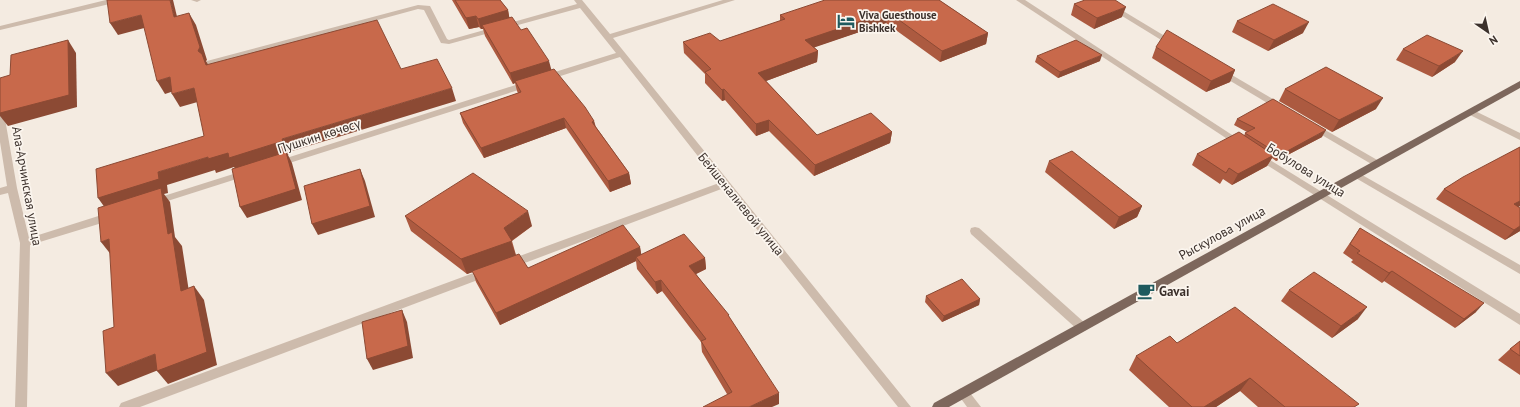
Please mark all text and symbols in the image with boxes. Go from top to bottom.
place label: Viva Guesthouse Bishkek [858,8,937,35]
hotel icon: Viva Guesthouse Bishkek [836,11,856,31]
north arrow [1468,12,1508,52]
text: N [1487,32,1501,48]
street label: Пушкин көчөсү [275,114,363,157]
street label: Ала-Арчинская улица [8,125,46,247]
street label: Бобулова улица [1263,139,1349,201]
street label: Бейшеналиевой улица [694,149,788,259]
street label: Рыскулова улица [1176,202,1268,264]
cafe icon: Gavai [1136,281,1156,301]
place label: Gavai [1159,283,1190,300]

